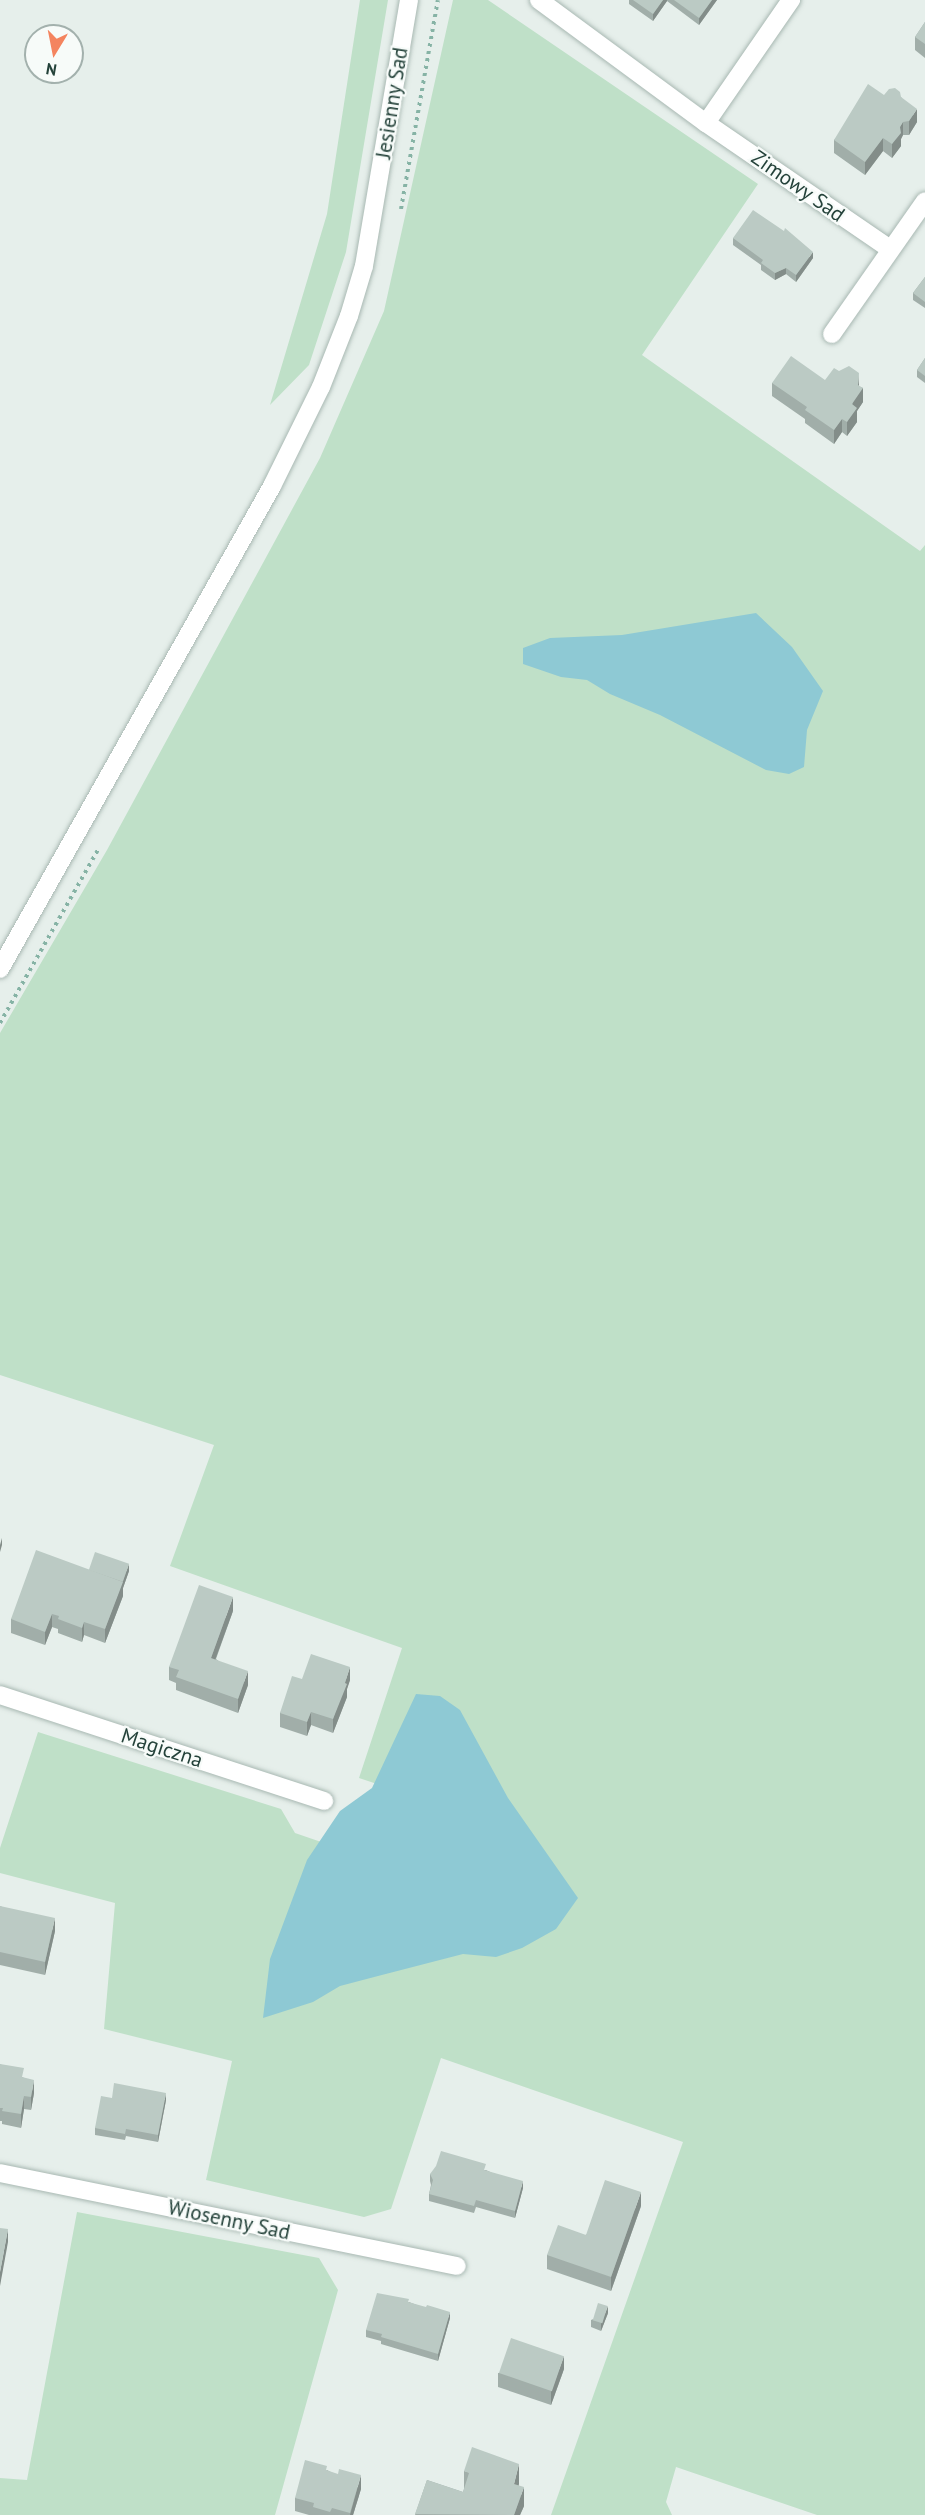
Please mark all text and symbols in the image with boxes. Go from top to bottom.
north arrow [24,24,84,84]
street label: Jesienny Sad [371,45,413,161]
text: N [44,59,58,81]
street label: Zimowy Sad [746,144,850,228]
street label: Magiczna [118,1723,206,1773]
street label: Wiosenny Sad [165,2195,293,2245]

